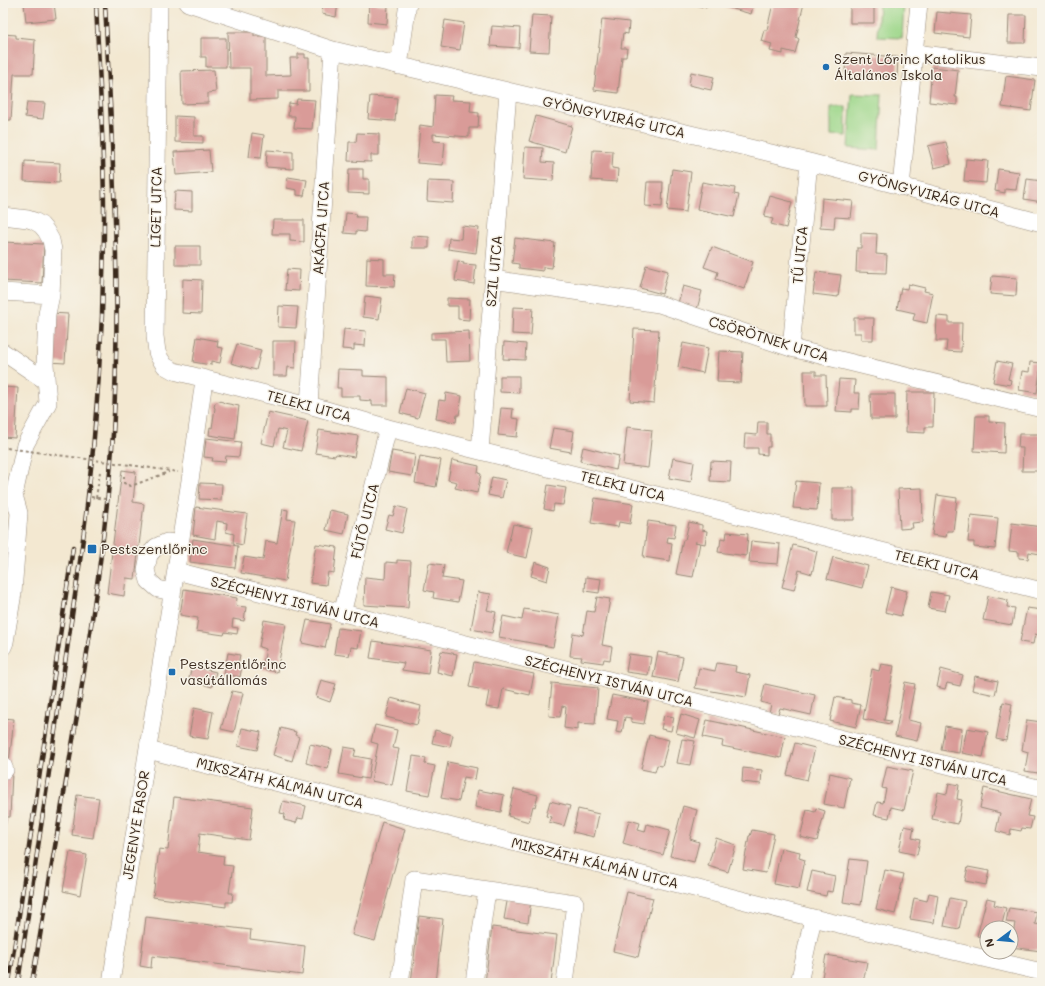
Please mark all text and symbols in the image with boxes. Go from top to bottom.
place label: Szent Lőrinc Katolikus Általános Iskola [834,49,986,84]
marker: Szent Lőrinc Katolikus Általános Iskola [821,62,831,72]
street label: GYÖNGYVIRÁG UTCA [541,91,687,142]
street label: GYÖNGYVIRÁG UTCA [856,165,1002,222]
street label: LIGET UTCA [145,166,166,248]
street label: AKÁCFA UTCA [308,180,333,276]
street label: TŰ UTCA [787,225,812,285]
street label: SZIL UTCA [481,234,506,308]
street label: CSÖRÖTNEK UTCA [707,311,832,366]
street label: TELEKI UTCA [265,385,354,426]
street label: TELEKI UTCA [579,466,668,505]
street label: FŰTŐ UTCA [346,481,383,561]
place label: Pestszentlőrinc [101,539,207,558]
marker: Pestszentlőrinc [86,543,98,555]
street label: TELEKI UTCA [893,545,982,584]
street label: SZÉCHENYI ISTVÁN UTCA [209,571,382,632]
street label: SZÉCHENYI ISTVÁN UTCA [523,650,696,711]
place label: Pestszentlőrinc vasútállomás [180,654,286,689]
marker: Pestszentlőrinc vasútállomás [167,667,177,677]
street label: SZÉCHENYI ISTVÁN UTCA [837,729,1010,790]
street label: MIKSZÁTH KÁLMÁN UTCA [195,753,366,812]
street label: JEGENYE FASOR [118,769,153,881]
street label: MIKSZÁTH KÁLMÁN UTCA [510,833,681,892]
north arrow [979,920,1019,960]
text: N [981,937,997,949]

